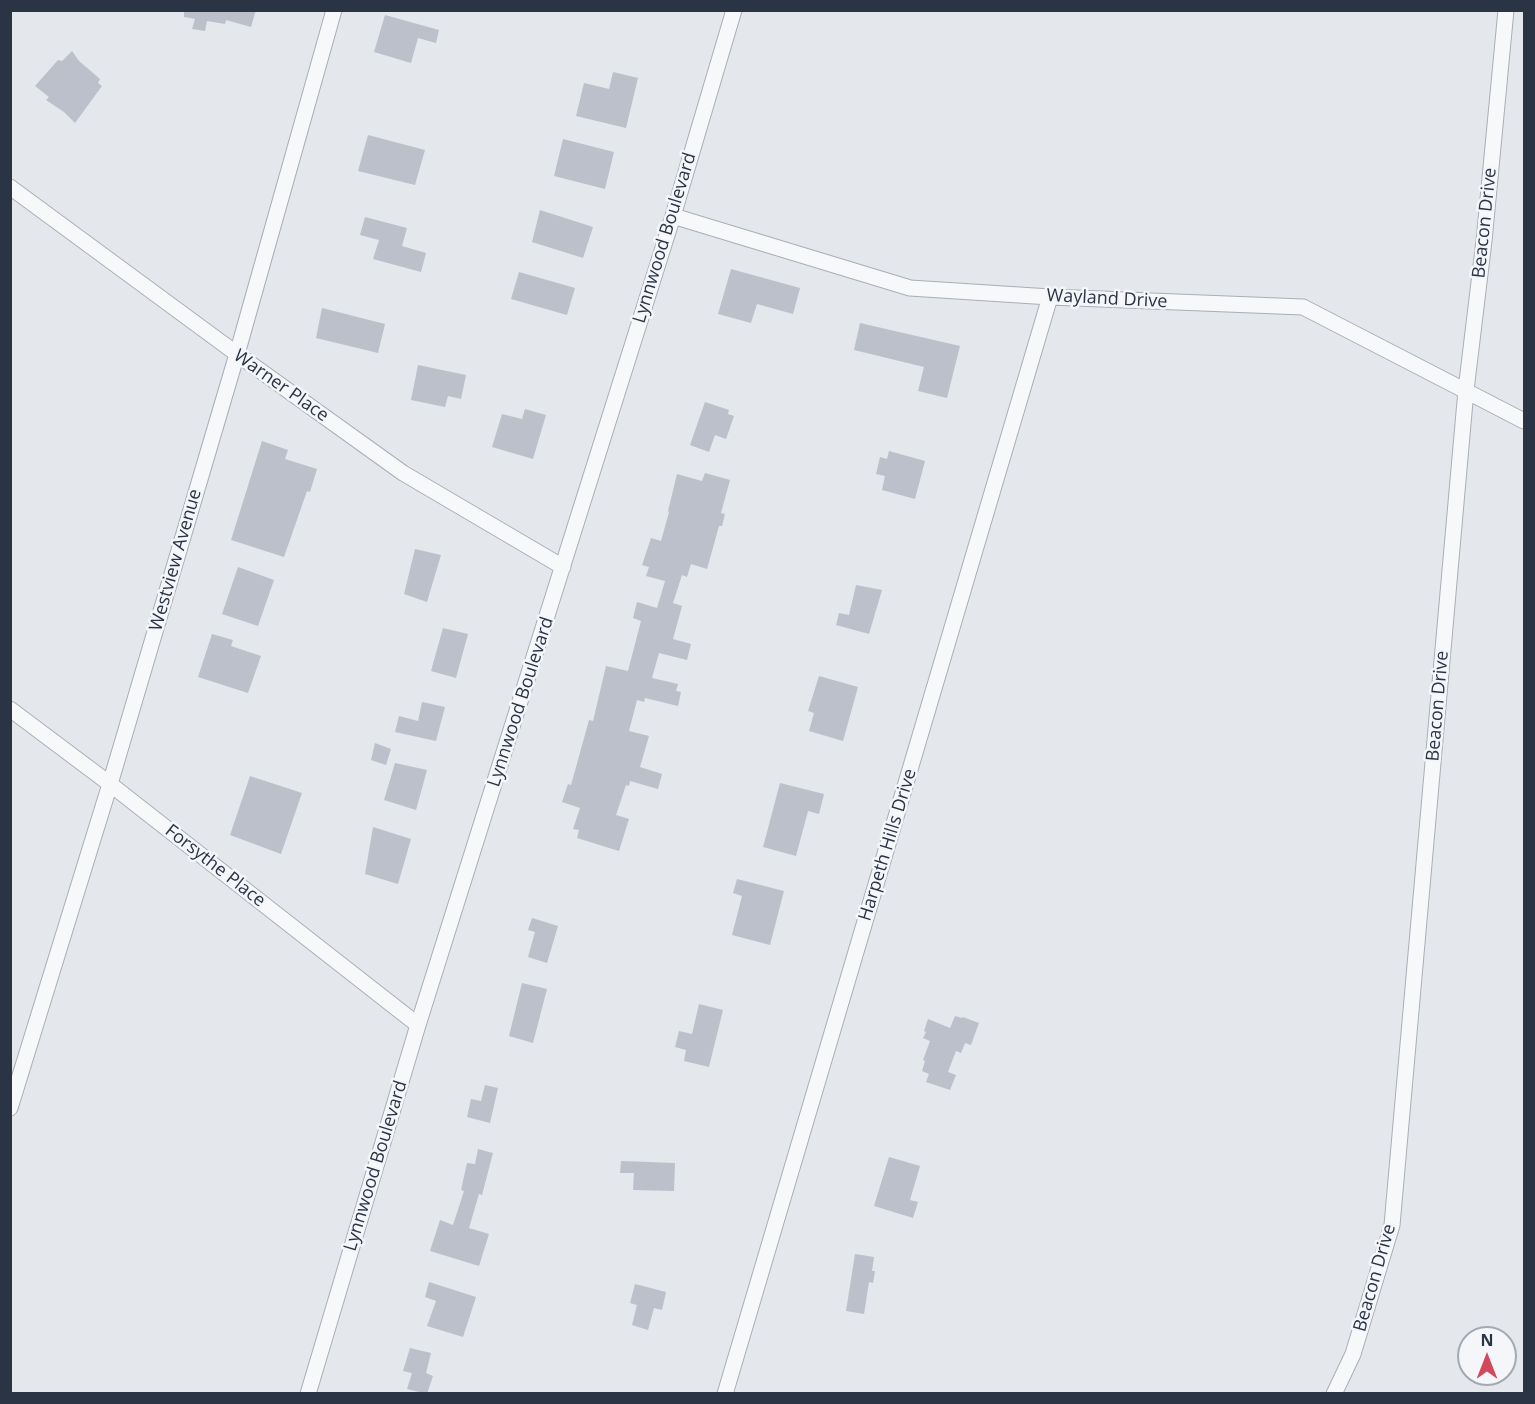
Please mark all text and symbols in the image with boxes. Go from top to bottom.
street label: Lynnwood Boulevard [629,150,701,326]
street label: Beacon Drive [1468,167,1502,279]
street label: Wayland Drive [1046,285,1168,313]
street label: Warner Place [229,345,333,427]
street label: Westview Avenue [145,487,207,633]
street label: Lynnwood Boulevard [483,614,559,790]
street label: Beacon Drive [1422,650,1454,762]
street label: Harpeth Hills Drive [855,766,921,924]
street label: Forsythe Place [161,820,269,912]
street label: Lynnwood Boulevard [340,1078,412,1254]
street label: Beacon Drive [1349,1222,1401,1334]
north arrow [1457,1326,1517,1386]
text: N [1480,1329,1494,1351]

